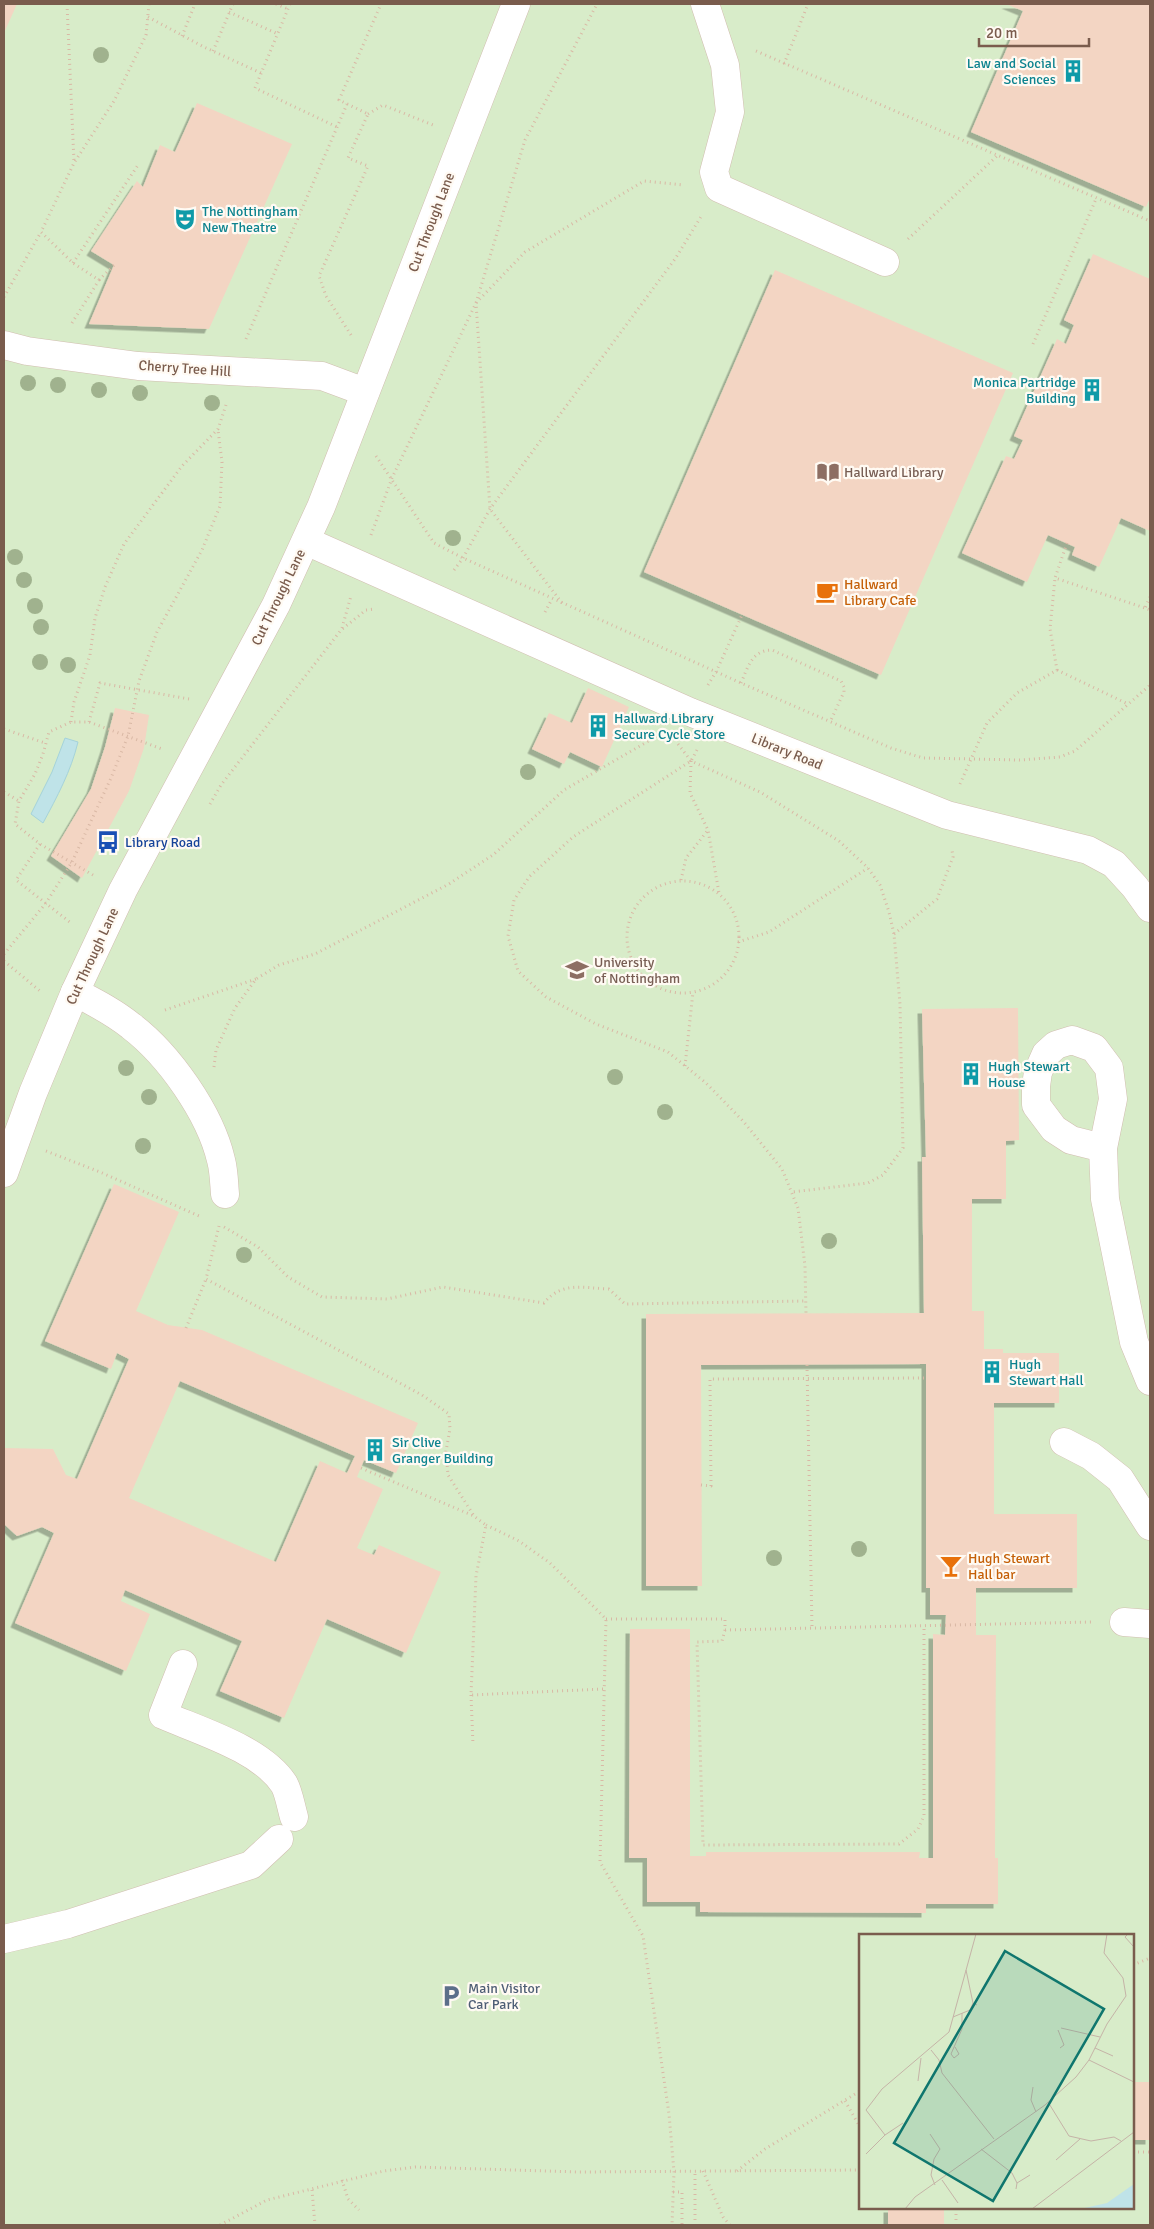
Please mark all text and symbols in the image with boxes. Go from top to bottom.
scale bar [979,15,1089,47]
text: 20 m [986,24,1017,42]
place label: Law and Social Sciences [967,55,1056,88]
building icon: Law and Social Sciences [1060,58,1086,84]
street label: Cut Through Lane [405,170,458,274]
place label: The Nottingham New Theatre [202,203,298,236]
theatre icon: The Nottingham New Theatre [172,206,198,232]
street label: Cherry Tree Hill [138,357,232,380]
place label: Monica Partridge Building [973,374,1076,407]
building icon: Monica Partridge Building [1079,377,1105,403]
library icon: Hallward Library [815,459,841,485]
place label: Hallward Library [844,464,944,481]
street label: Cut Through Lane [248,546,309,648]
place label: Hallward Library Cafe [844,576,917,609]
cafe icon: Hallward Library Cafe [814,579,840,605]
place label: Hallward Library Secure Cycle Store [614,710,725,743]
building icon: Hallward Library Secure Cycle Store [585,713,611,739]
street label: Library Road [749,729,825,773]
bus stop icon: Library Road [95,829,121,855]
place label: Library Road [125,834,200,851]
street label: Cut Through Lane [62,905,122,1008]
place label: University of Nottingham [594,954,680,987]
school or university icon: University of Nottingham [564,957,590,983]
place label: Hugh Stewart House [988,1058,1070,1091]
building icon: Hugh Stewart House [958,1061,984,1087]
place label: Hugh Stewart Hall [1009,1356,1084,1389]
building icon: Hugh Stewart Hall [979,1359,1005,1385]
place label: Sir Clive Granger Building [392,1434,494,1467]
building icon: Sir Clive Granger Building [362,1437,388,1463]
place label: Hugh Stewart Hall bar [968,1550,1050,1583]
bar icon: Hugh Stewart Hall bar [938,1553,964,1579]
inset map [859,1934,1134,2209]
place label: Main Visitor Car Park [468,1980,541,2013]
parking icon: Main Visitor Car Park [438,1983,464,2009]

